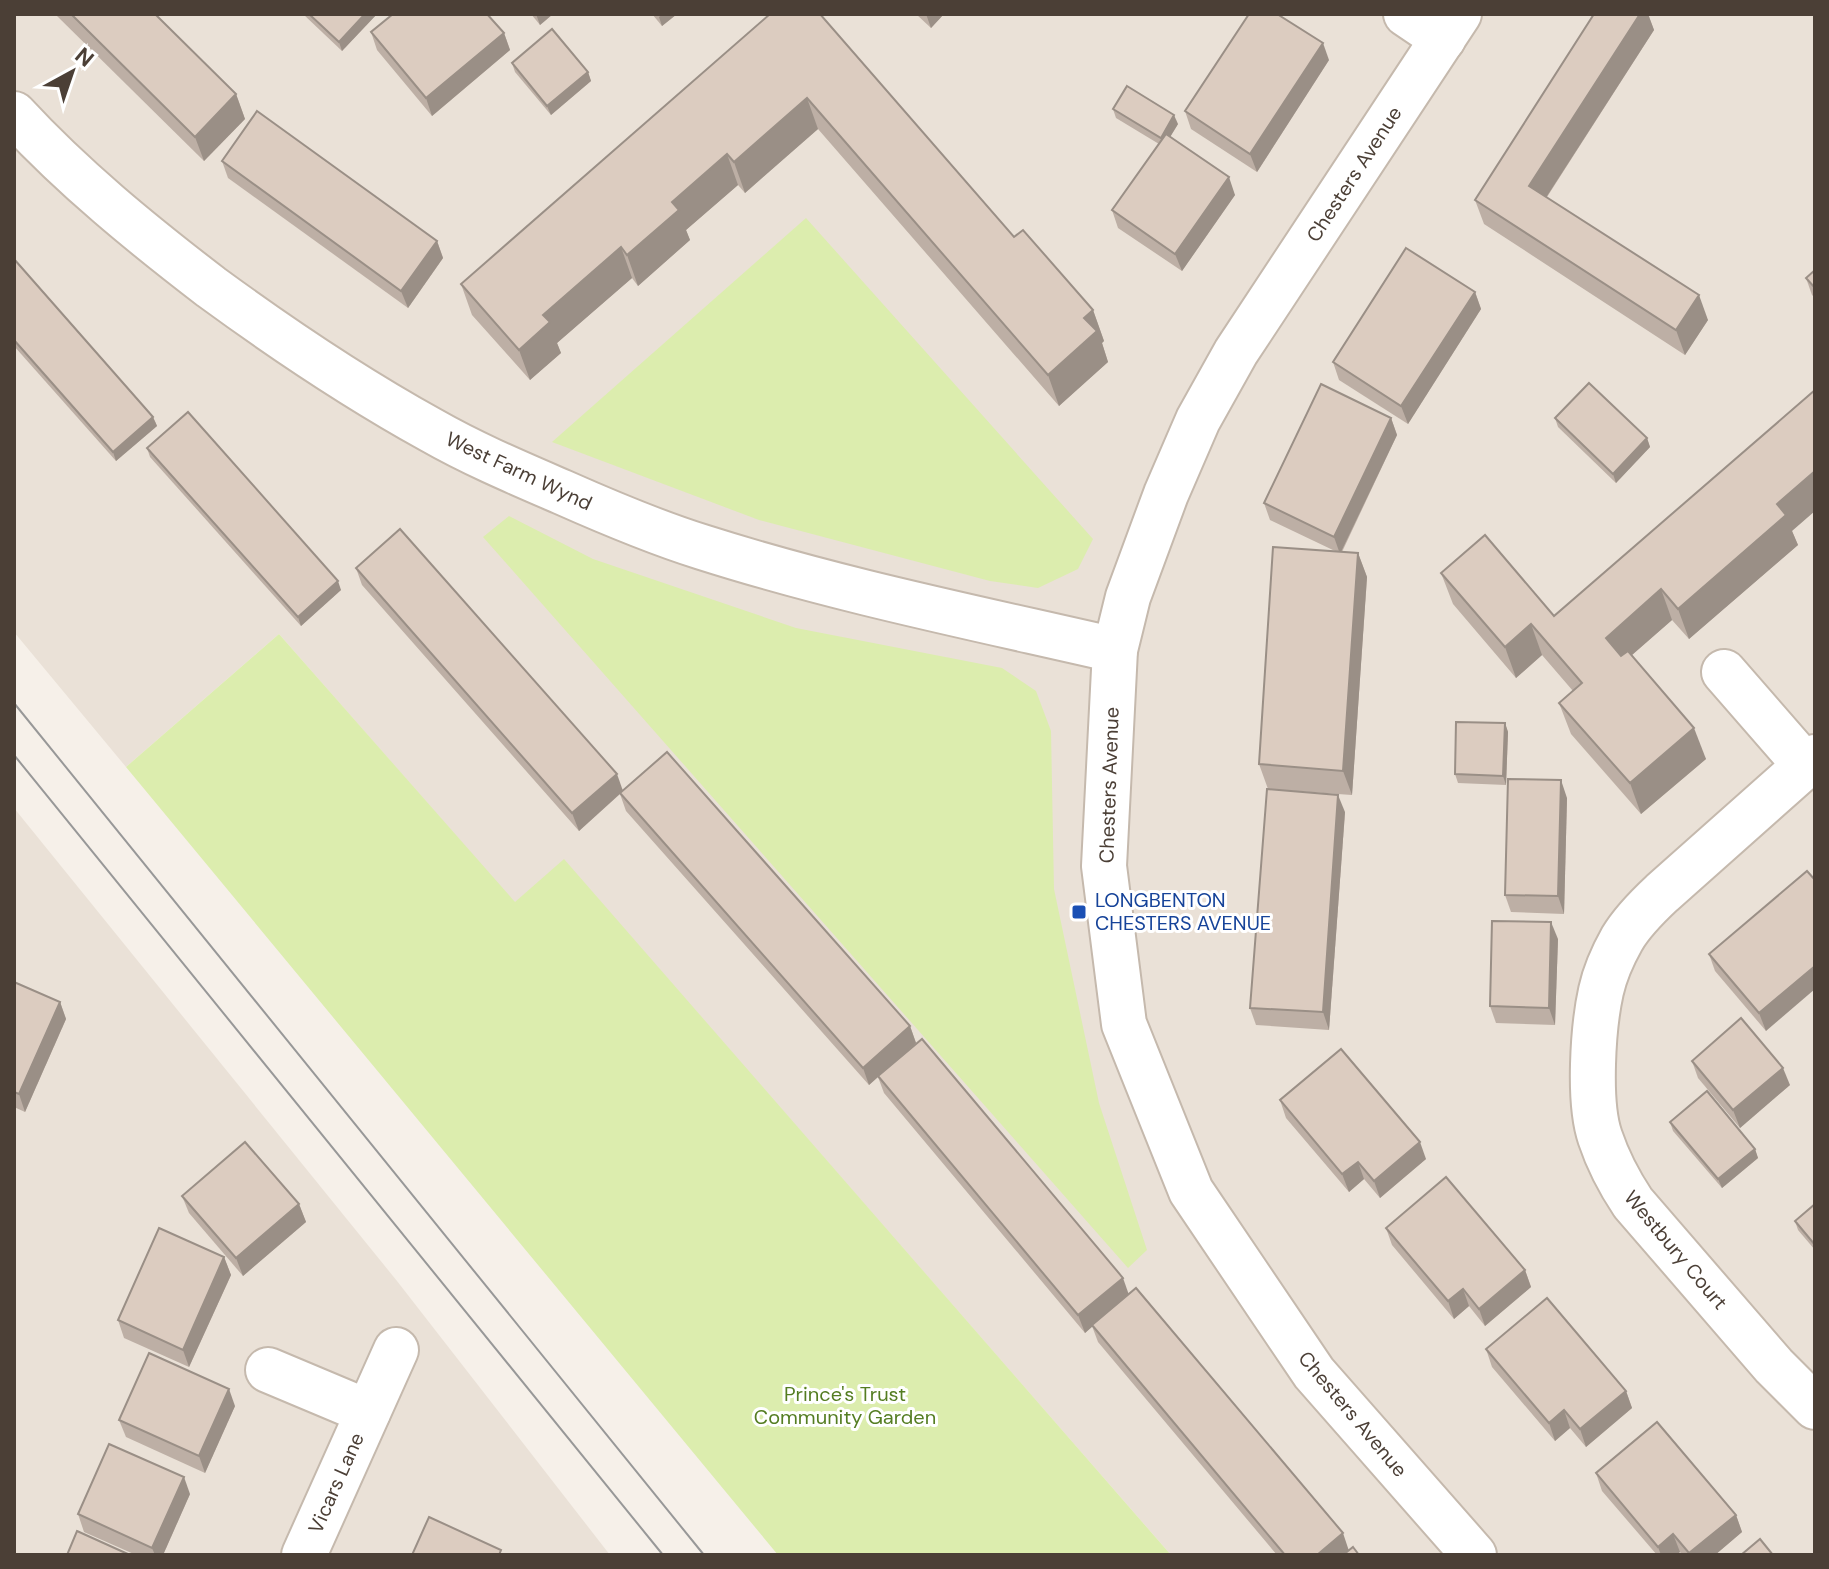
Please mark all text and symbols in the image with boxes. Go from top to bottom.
north arrow [32,32,112,112]
text: N [69,41,100,73]
street label: Chesters Avenue [1300,101,1408,247]
street label: West Farm Wynd [442,426,596,516]
street label: Chesters Avenue [1093,706,1125,864]
place label: LONGBENTON CHESTERS AVENUE [1095,887,1271,936]
marker: LONGBENTON CHESTERS AVENUE [1070,903,1088,921]
street label: Westbury Court [1619,1185,1734,1315]
street label: Chesters Avenue [1293,1346,1413,1482]
park label: Prince's Trust Community Garden [754,1381,936,1430]
street label: Vicars Lane [302,1429,370,1537]

